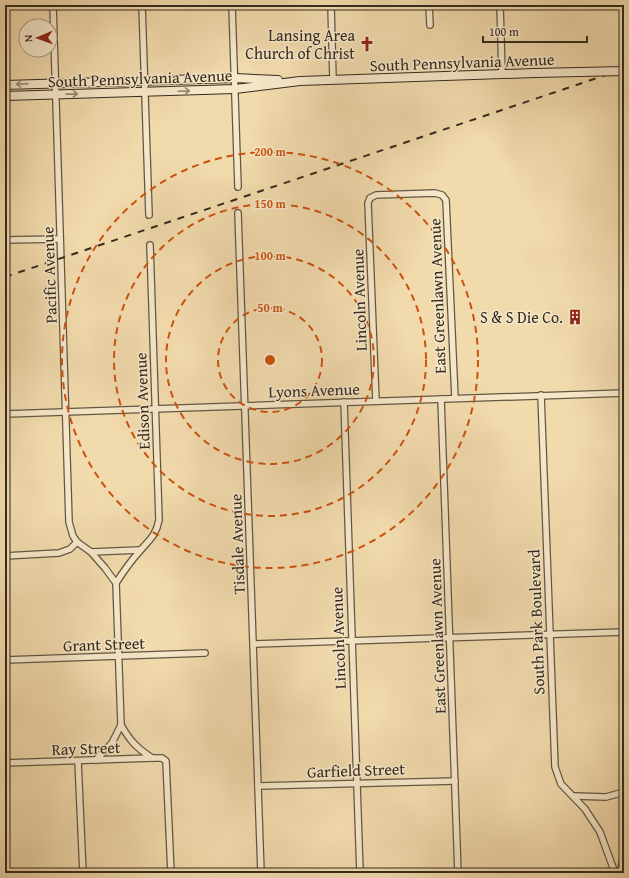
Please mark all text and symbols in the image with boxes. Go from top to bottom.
north arrow [18,18,58,58]
scale bar [483,18,587,44]
place label: Lansing Area Church of Christ [245,23,355,65]
text: 100 m [489,23,519,40]
text: N [20,34,36,42]
church icon: Lansing Area Church of Christ [358,35,376,53]
street label: South Pennsylvania Avenue [369,47,555,77]
street label: South Pennsylvania Avenue [47,63,233,93]
one-way arrow [16,81,29,88]
one-way arrow [177,87,190,95]
one-way arrow [65,90,78,98]
text: 200 m [254,143,287,160]
text: 150 m [254,195,287,212]
street label: East Greenlawn Avenue [422,218,452,374]
street label: Pacific Avenue [35,226,63,324]
text: 100 m [254,247,287,264]
street label: Lincoln Avenue [345,248,373,352]
text: 50 m [257,299,283,316]
place label: S & S Die Co. [480,305,563,329]
building icon: S & S Die Co. [566,308,584,326]
street label: Edison Avenue [128,352,156,450]
centre of rings [263,353,277,367]
street label: Lyons Avenue [268,376,360,404]
street label: Tisdale Avenue [223,493,251,595]
street label: South Park Boulevard [521,549,551,695]
street label: East Greenlawn Avenue [422,558,452,714]
street label: Lincoln Avenue [324,586,352,690]
street label: Grant Street [63,631,146,657]
street label: Ray Street [51,735,121,761]
street label: Garfield Street [307,756,406,784]

